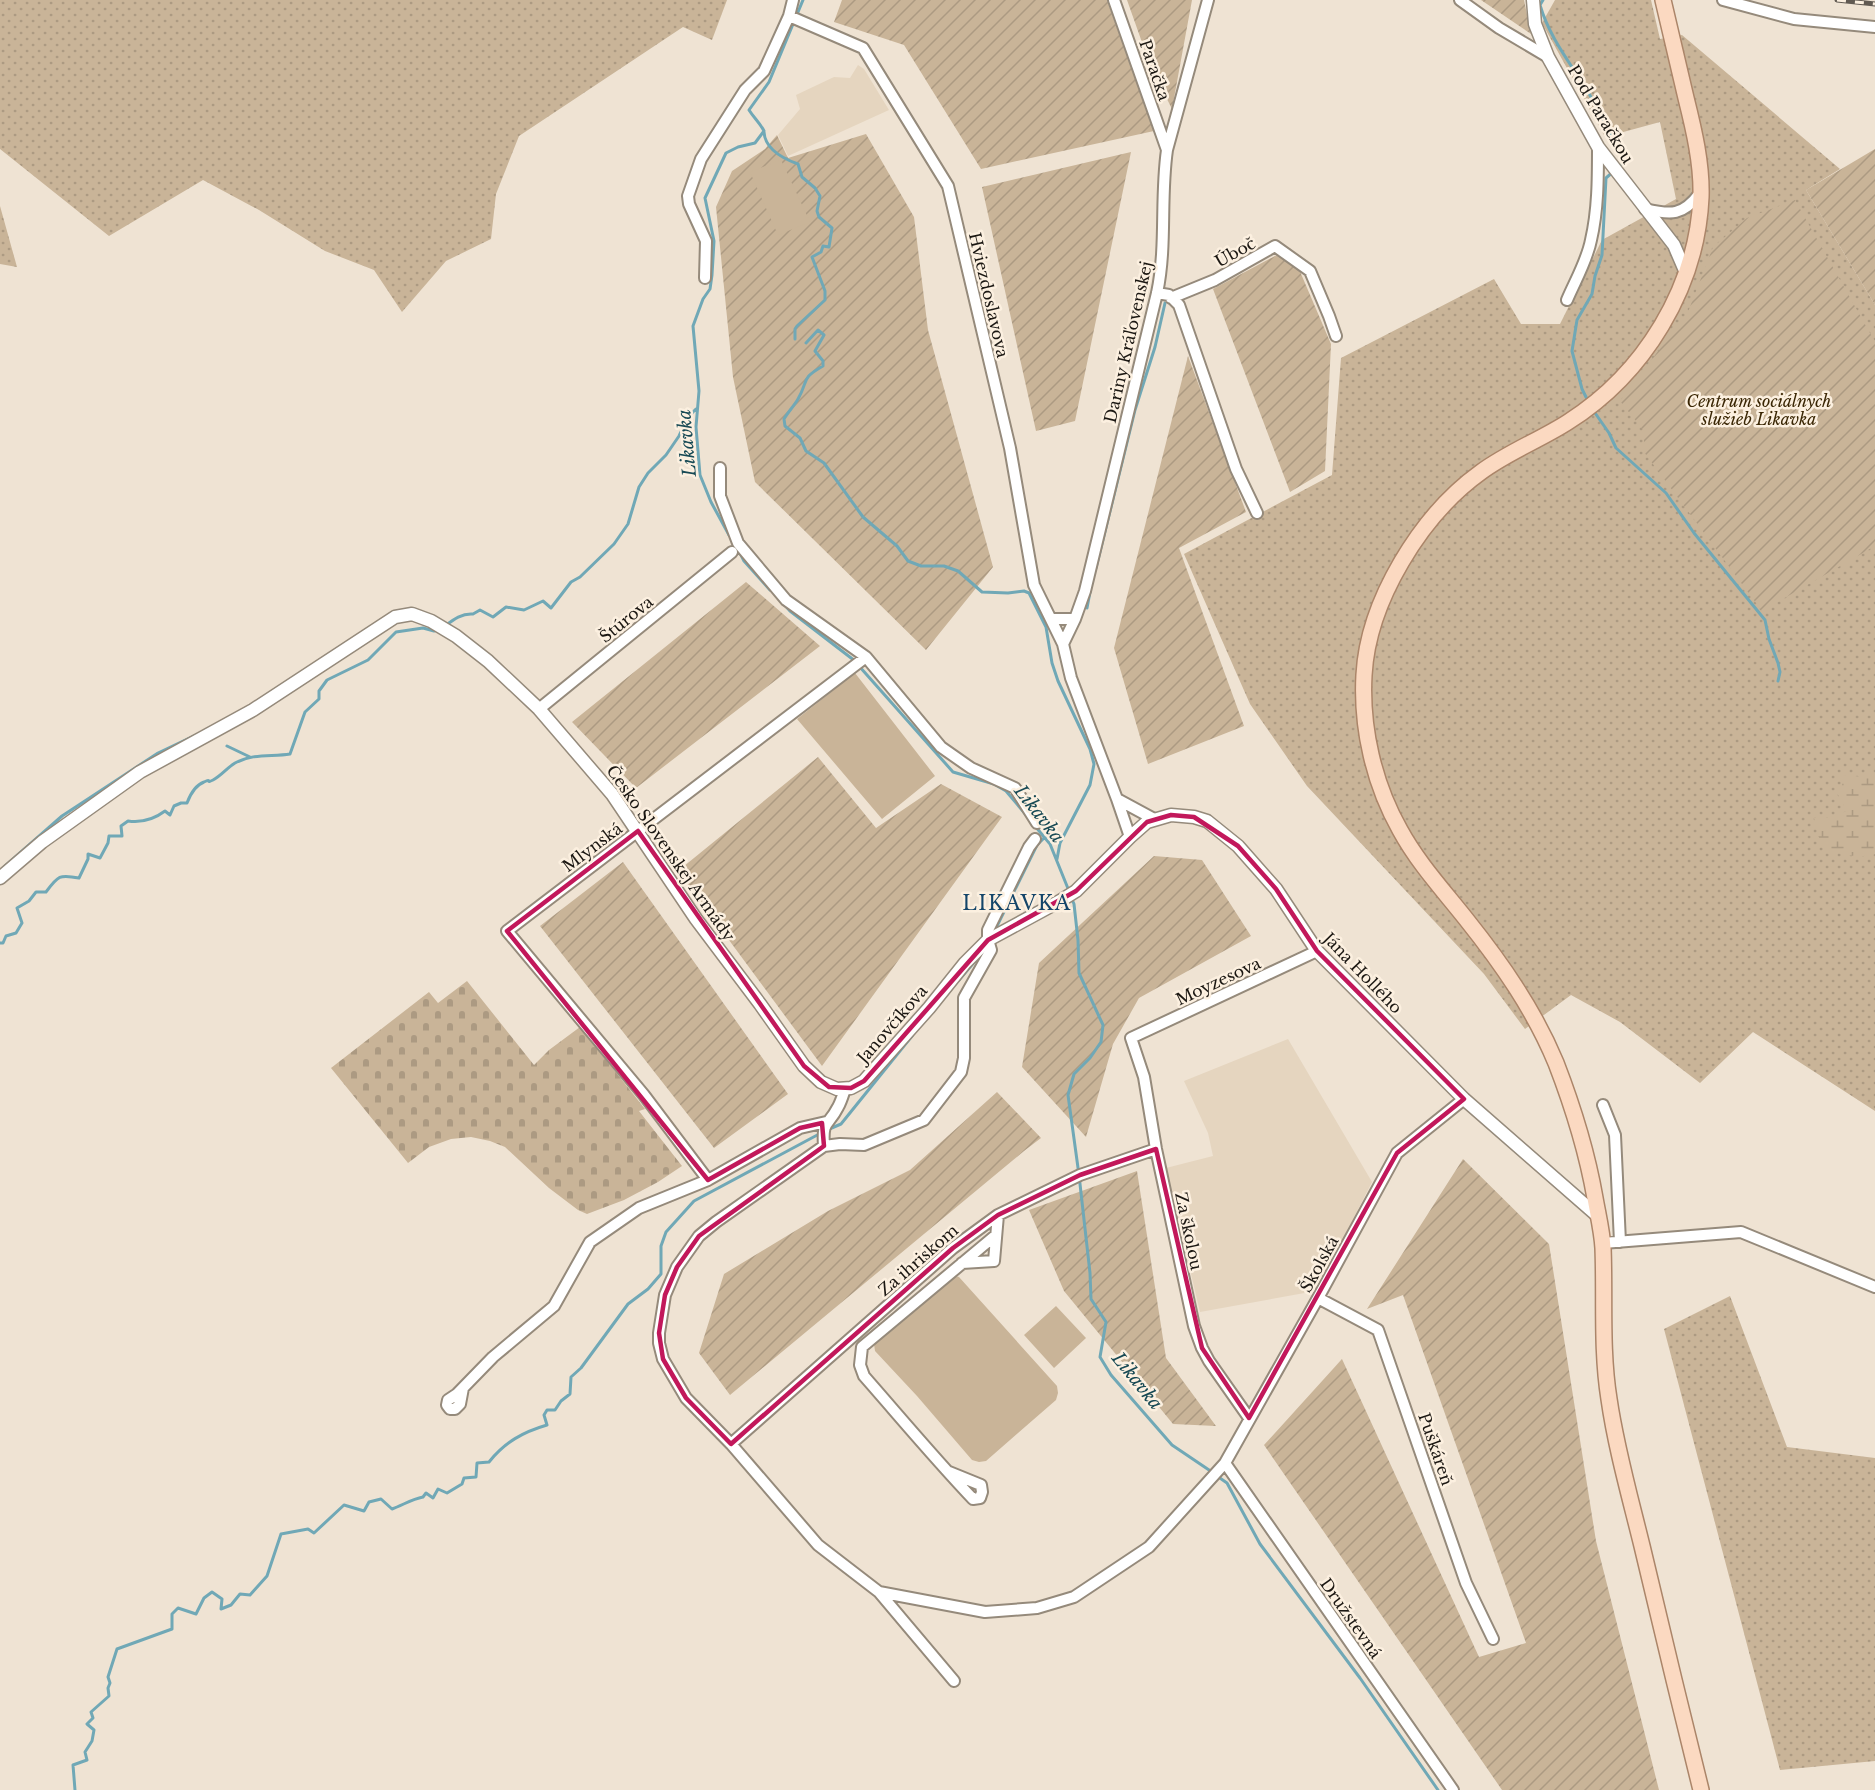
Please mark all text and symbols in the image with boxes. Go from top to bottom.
street label: Paračka [1135,37,1175,103]
street label: Pod Paračkou [1564,61,1638,167]
street label: Hviezdoslavova [965,230,1013,360]
street label: Úboč [1211,233,1259,271]
street label: Dariny Kráľovenskej [1100,259,1156,425]
park label: Centrum sociálnych služieb Likavka [1687,391,1831,429]
water label: Likavka [673,408,701,479]
street label: Štúrova [595,591,657,647]
street label: Česko Slovenskej Armády [602,761,740,946]
water label: Likavka [1009,780,1069,847]
street label: Mlynská [558,818,626,876]
district label: LIKAVKA [962,891,1072,915]
street label: Jána Hollého [1318,927,1407,1018]
street label: Moyzesova [1172,953,1264,1009]
street label: Janovčíkova [851,981,931,1069]
street label: Za školou [1171,1190,1207,1272]
street label: Za ihriskom [874,1220,962,1300]
street label: Školská [1295,1232,1343,1296]
water label: Likavka [1107,1347,1167,1414]
street label: Puškáreň [1414,1410,1458,1488]
street label: Družstevná [1316,1574,1386,1662]

